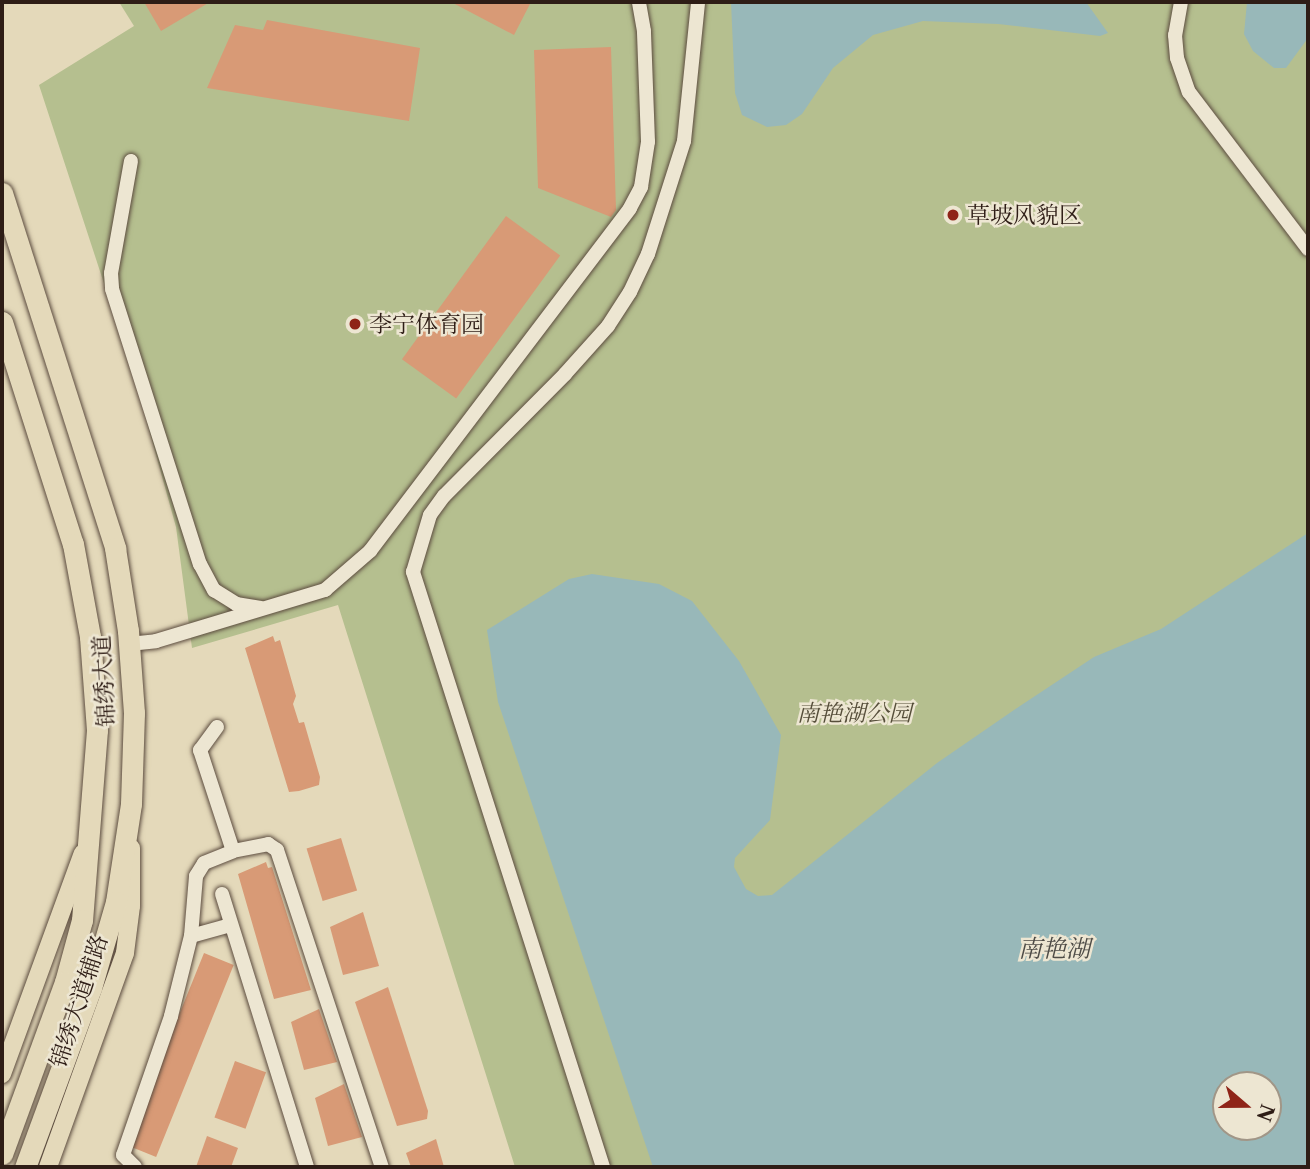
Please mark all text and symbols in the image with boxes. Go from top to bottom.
place label: 草坡风貌区 [967,201,1082,229]
marker: 草坡风貌区 [945,207,961,223]
place label: 李宁体育园 [369,310,484,338]
marker: 李宁体育园 [347,316,363,332]
street label: 锦绣大道 [88,634,120,728]
park label: 南艳湖公园 [797,699,911,727]
street label: 锦绣大道辅路 [45,931,113,1071]
water label: 南艳湖 [1018,935,1090,963]
north arrow [1212,1071,1282,1141]
text: N [1252,1101,1279,1124]

